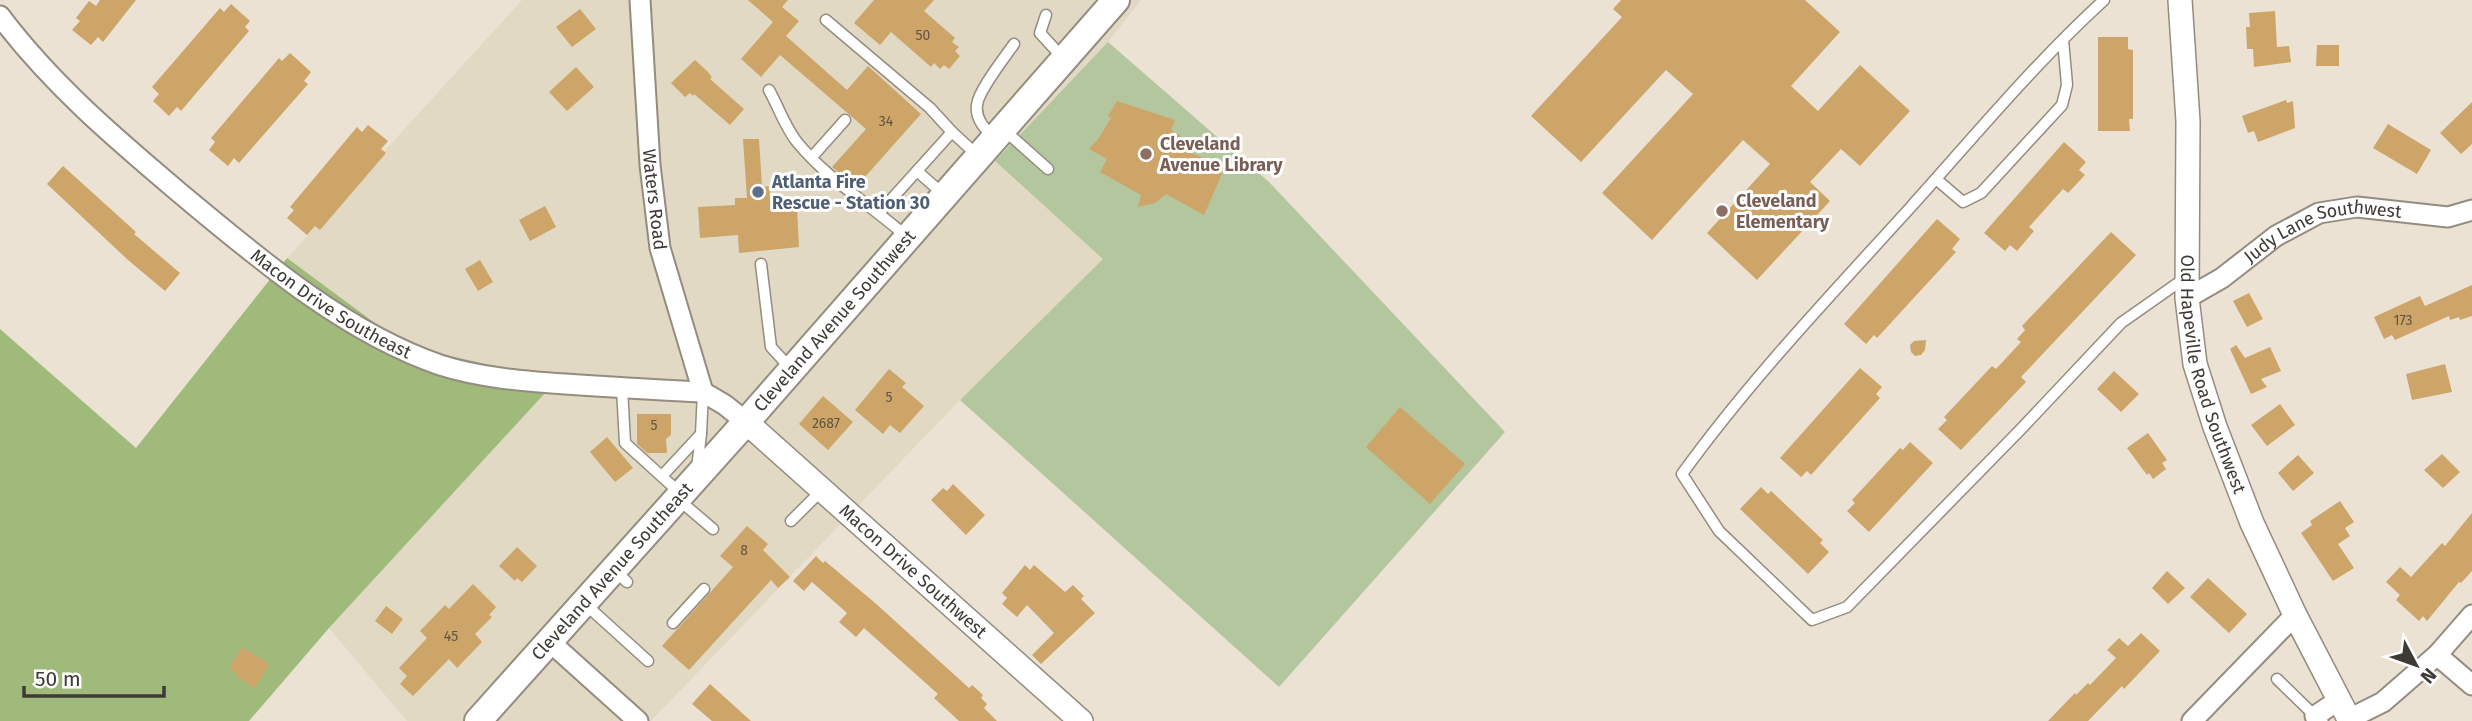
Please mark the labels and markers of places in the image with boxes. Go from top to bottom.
place label: Cleveland Avenue Library [1159,133,1283,176]
marker: Cleveland Avenue Library [1138,146,1154,162]
place label: Atlanta Fire Rescue - Station 30 [771,171,930,214]
marker: Atlanta Fire Rescue - Station 30 [750,184,766,200]
place label: Cleveland Elementary [1736,190,1830,233]
marker: Cleveland Elementary [1714,203,1730,219]

